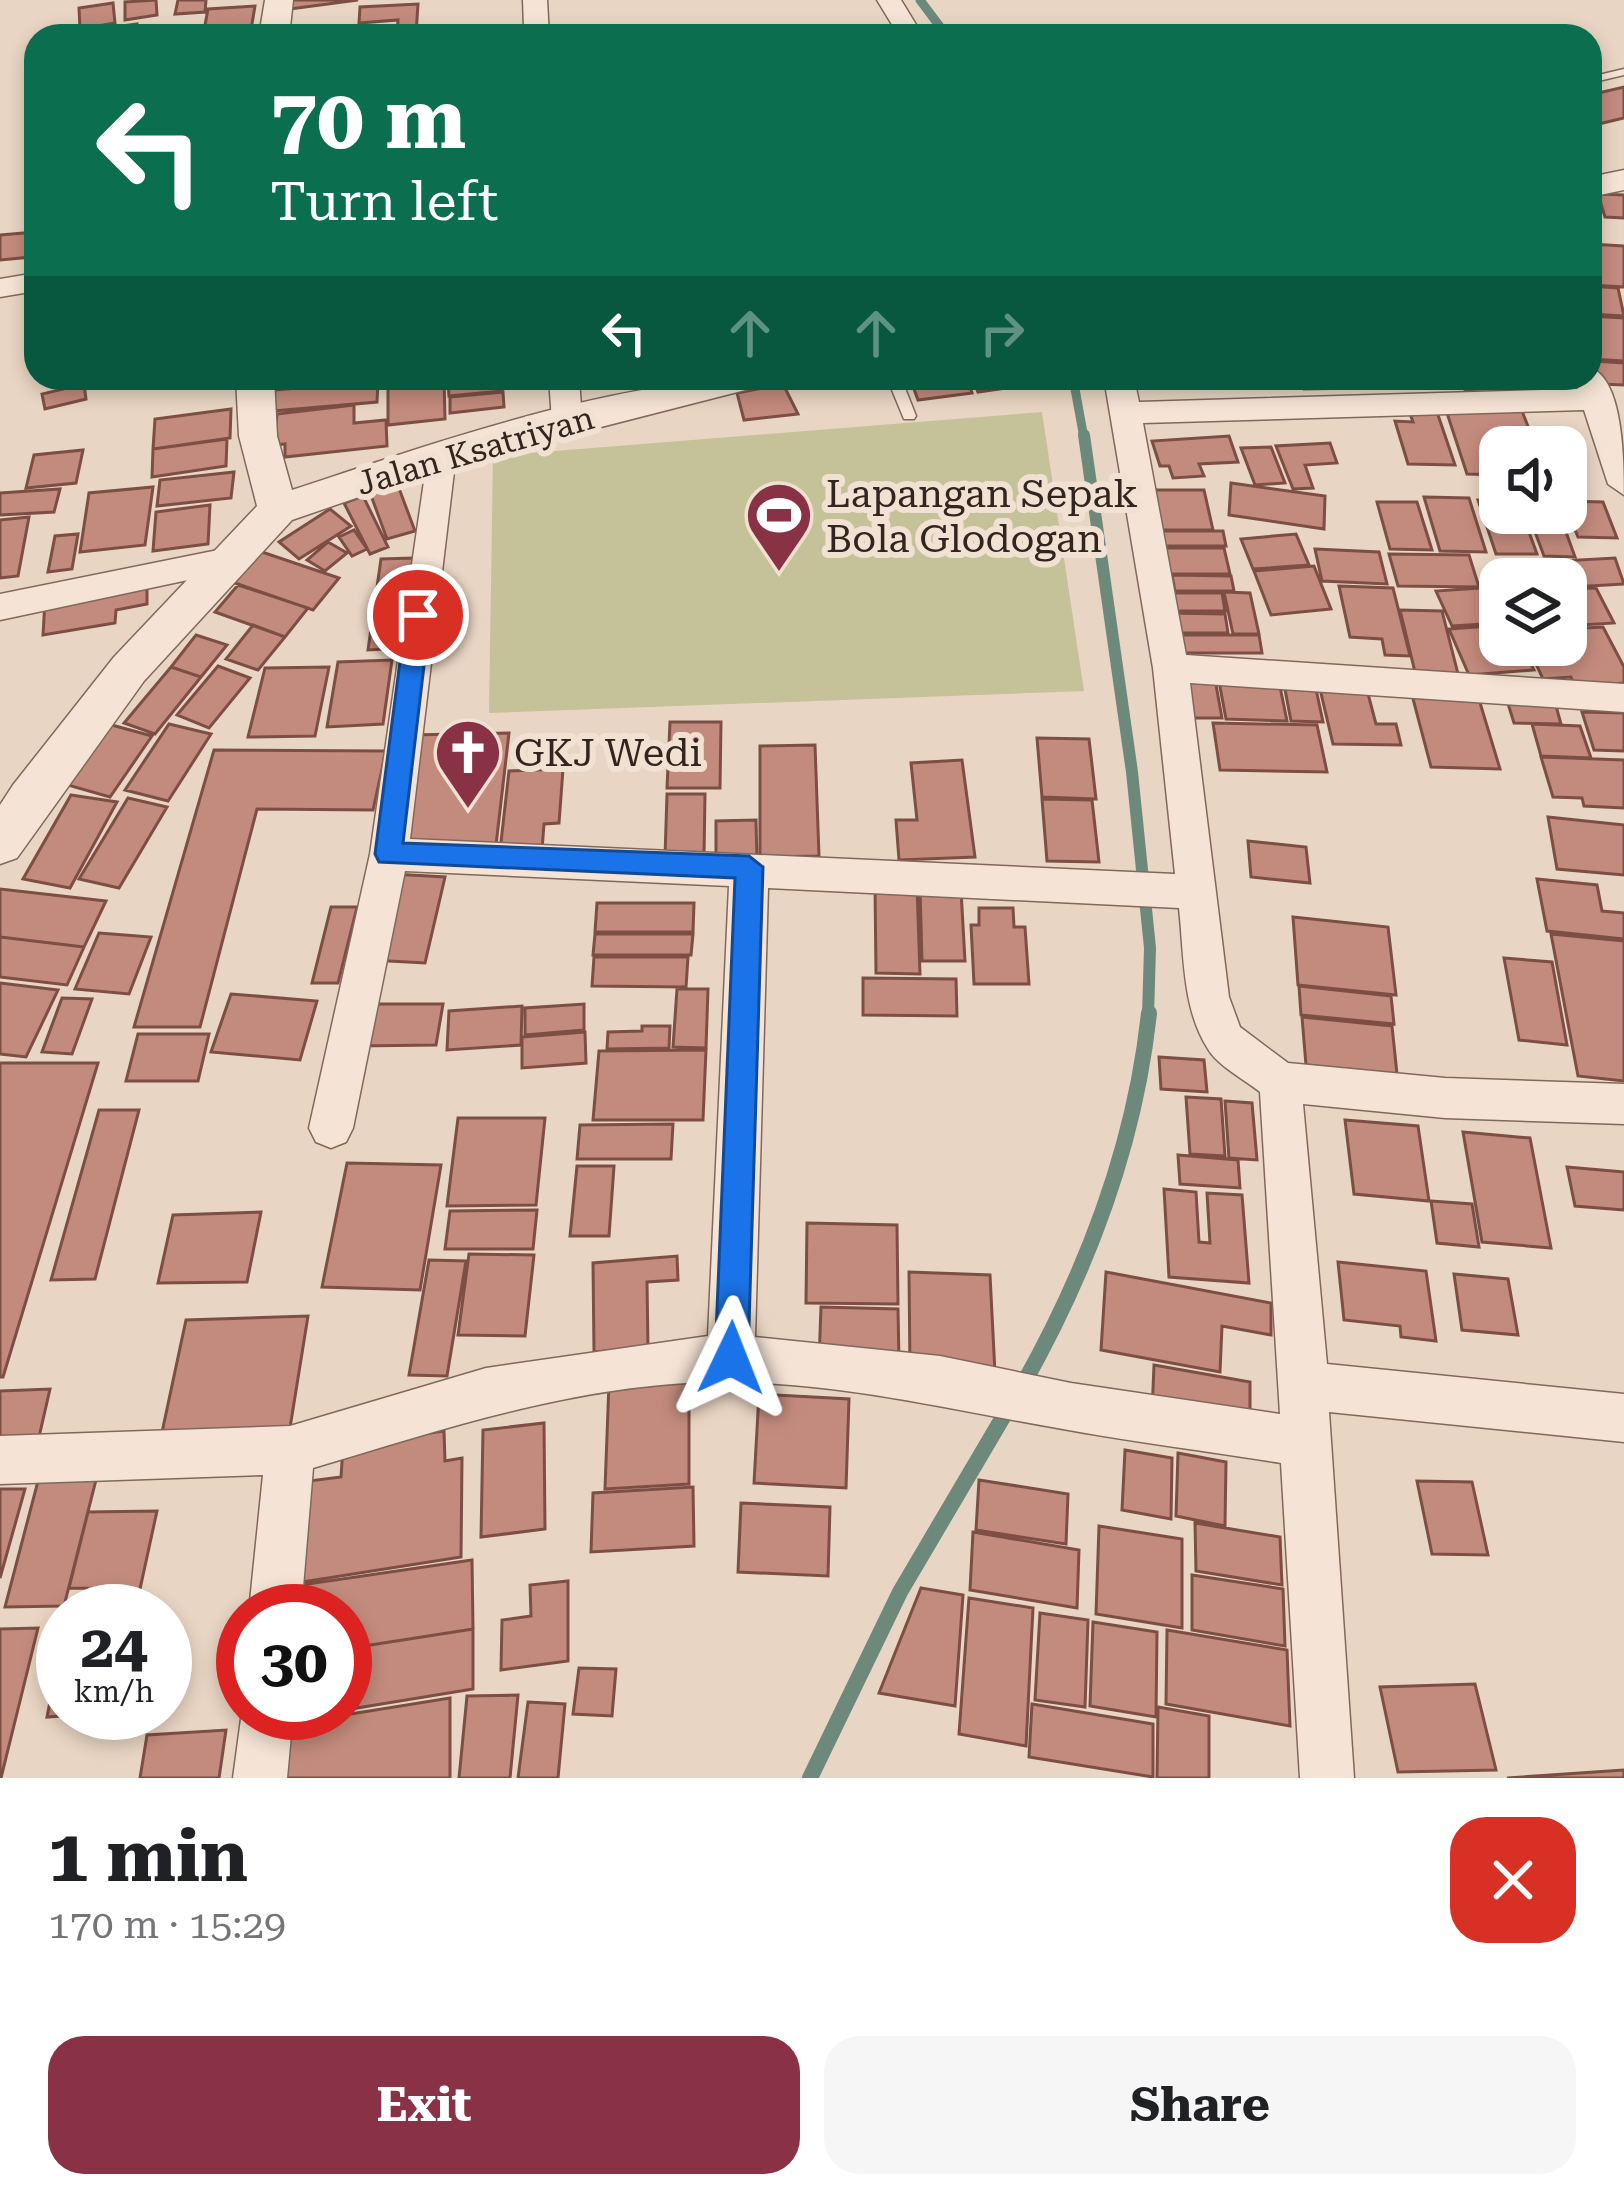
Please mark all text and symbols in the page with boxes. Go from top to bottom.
text: 70 m [270,70,466,168]
icon: left [72,72,228,228]
text: Turn left [270,170,498,233]
icon: left [591,300,657,366]
icon: ahead [717,300,783,366]
icon: ahead [843,300,909,366]
icon: right [969,300,1035,366]
street label: Jalan Ksatriyan [352,398,598,503]
map controls [1479,426,1587,666]
button: sound [1479,426,1587,534]
place label: Lapangan Sepak Bola Glodogan [826,471,1138,562]
sports icon: Lapangan Sepak Bola Glodogan [744,480,814,574]
button: layers [1479,558,1587,666]
pin [367,564,469,666]
icon: arrive [385,582,451,648]
church icon: GKJ Wedi [433,717,503,811]
place label: GKJ Wedi [514,730,702,776]
position arrow [668,1295,794,1421]
speed limit sign: 30 [216,1584,372,1740]
text: 24 [80,1611,148,1682]
text: km/h [74,1674,154,1709]
text: 1 min [48,1814,248,1899]
button: close [1450,1817,1576,1943]
text: 170 m · 15:29 [48,1902,286,1948]
button: Exit [48,2036,800,2174]
button: Share [824,2036,1576,2174]

